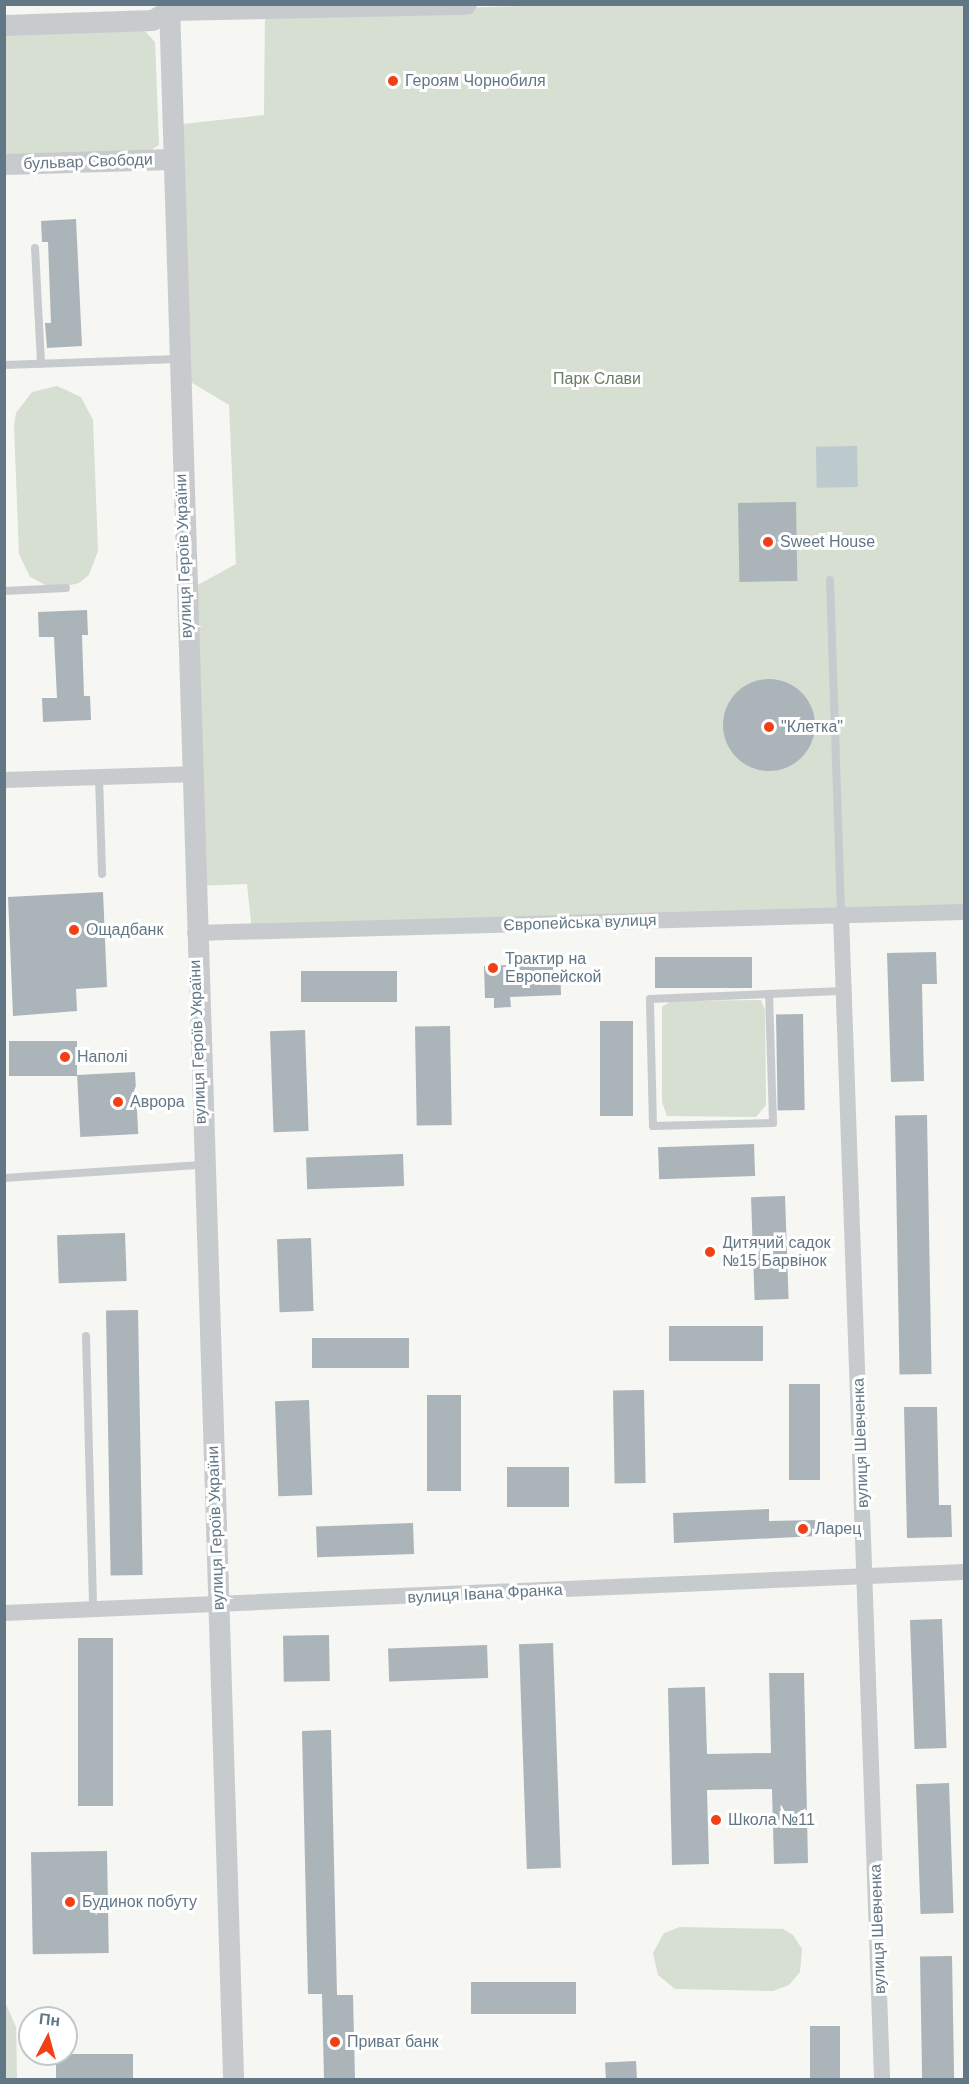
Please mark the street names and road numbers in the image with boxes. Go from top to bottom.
street label: бульвар Свободи [23,150,153,174]
street label: вулиця Героїв України [172,473,196,639]
street label: Європейська вулиця [503,911,657,935]
street label: вулиця Героїв України [186,959,210,1125]
street label: вулиця Шевченка [849,1378,873,1508]
street label: вулиця Героїв України [204,1445,228,1611]
street label: вулиця Івана Франка [407,1580,563,1608]
street label: вулиця Шевченка [866,1864,890,1994]

